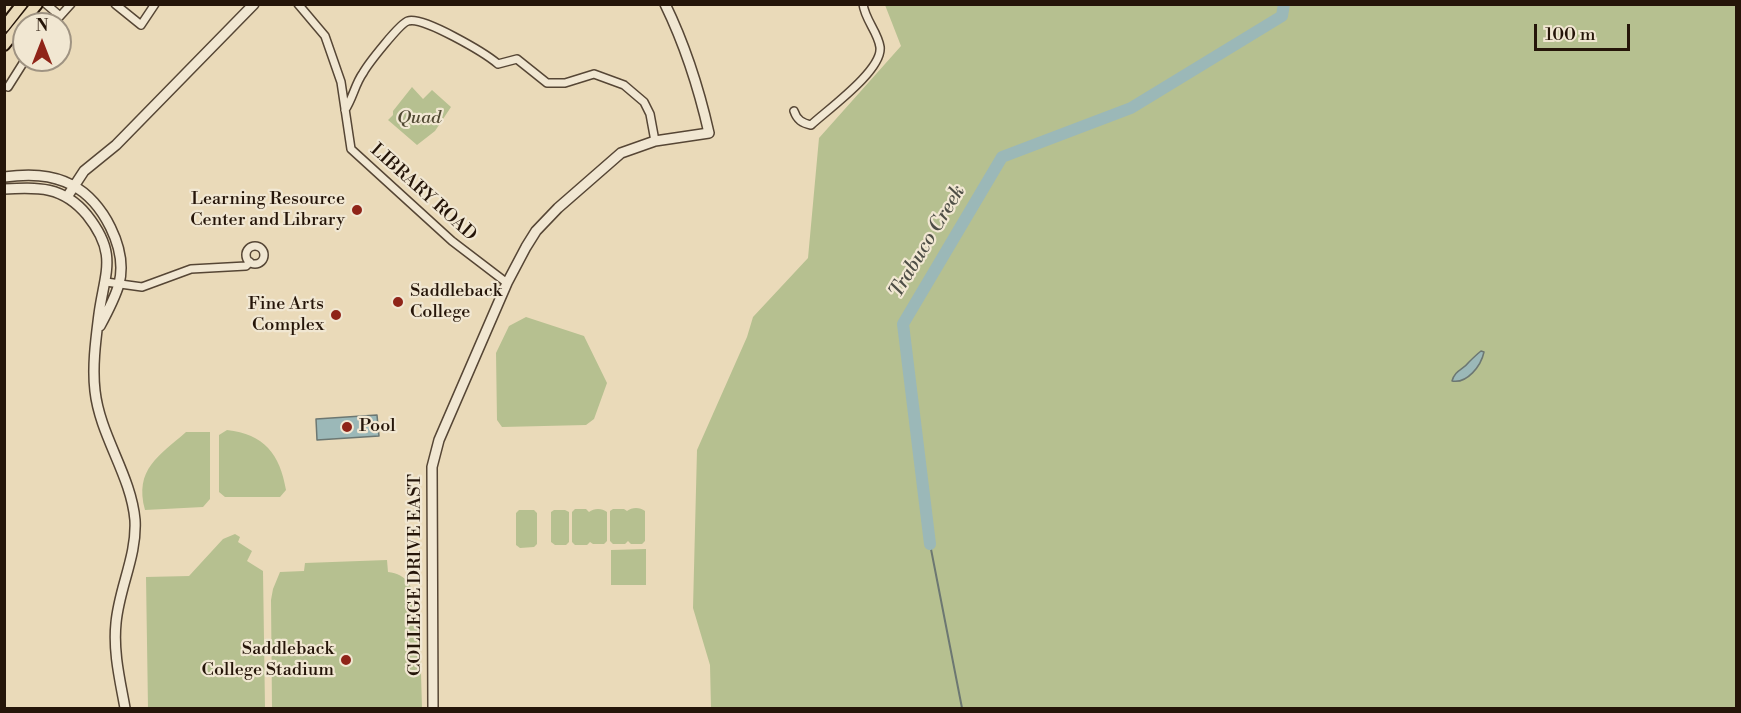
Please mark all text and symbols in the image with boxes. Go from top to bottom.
north arrow [12,12,72,72]
scale bar [1537,12,1633,50]
text: N [36,16,48,36]
text: 100 m [1545,23,1596,46]
park label: Quad [397,108,441,130]
street label: LIBRARY ROAD [366,140,480,246]
water label: Trabuco Creek [885,181,971,303]
place label: Learning Resource Center and Library [190,189,345,232]
marker: Learning Resource Center and Library [350,203,364,217]
place label: Saddleback College [410,281,502,324]
place label: Fine Arts Complex [248,294,324,336]
marker: Saddleback College [391,295,405,309]
marker: Fine Arts Complex [329,308,343,322]
place label: Pool [359,416,396,438]
marker: Pool [340,420,354,434]
street label: COLLEGE DRIVE EAST [405,474,427,676]
place label: Saddleback College Stadium [202,639,334,682]
marker: Saddleback College Stadium [339,653,353,667]

